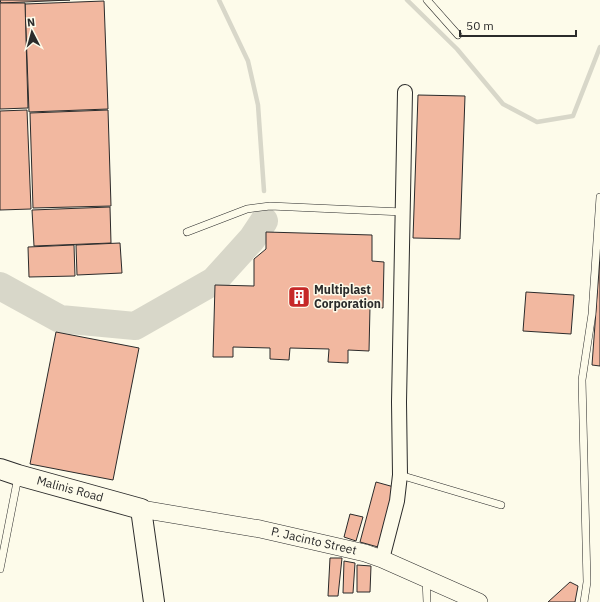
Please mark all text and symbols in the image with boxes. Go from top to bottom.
north arrow [12,12,52,52]
scale bar [460,12,576,38]
text: N [26,15,36,29]
text: 50 m [466,18,494,33]
place label: Multiplast Corporation [314,282,381,311]
building icon: Multiplast Corporation [286,284,312,310]
street label: Malinis Road [35,472,105,505]
street label: P. Jacinto Street [270,523,358,558]

